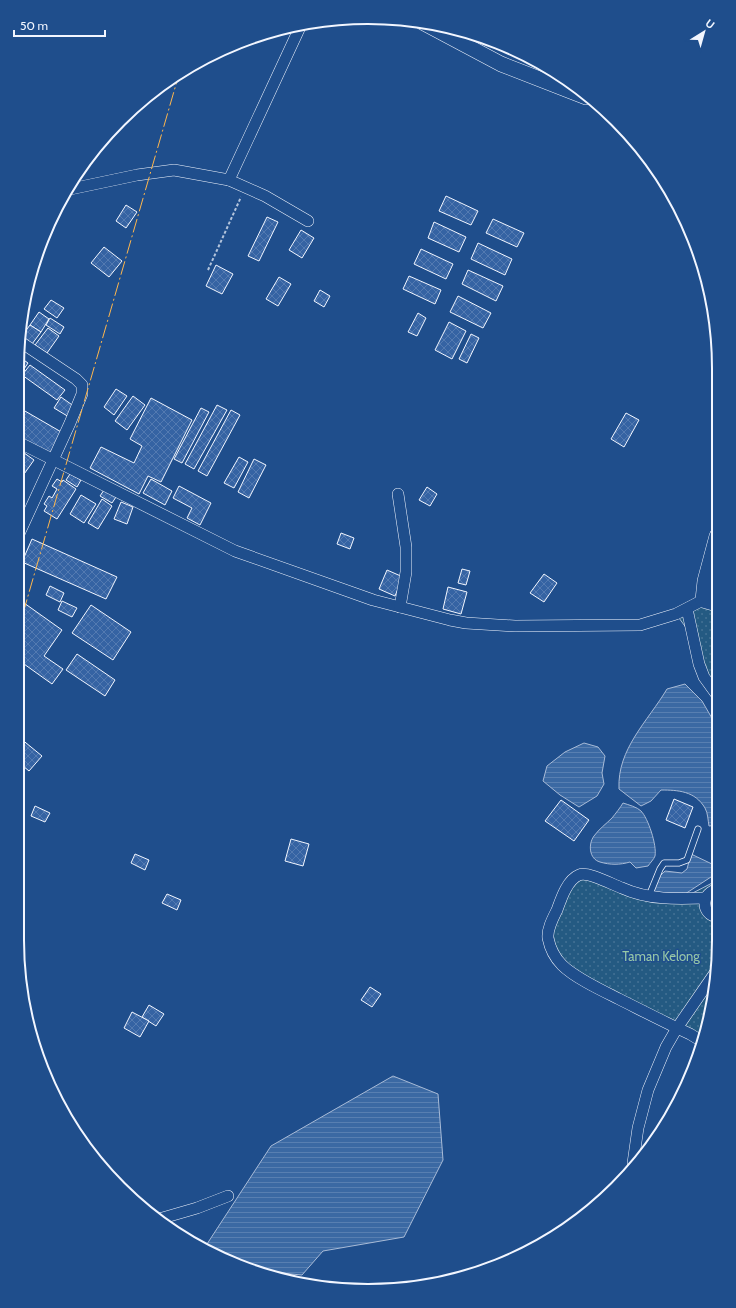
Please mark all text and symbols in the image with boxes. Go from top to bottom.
scale bar [14,12,105,38]
north arrow [684,12,724,52]
text: U [703,16,717,32]
text: 50 m [20,18,48,33]
park label: Taman Kelong [622,948,700,964]

